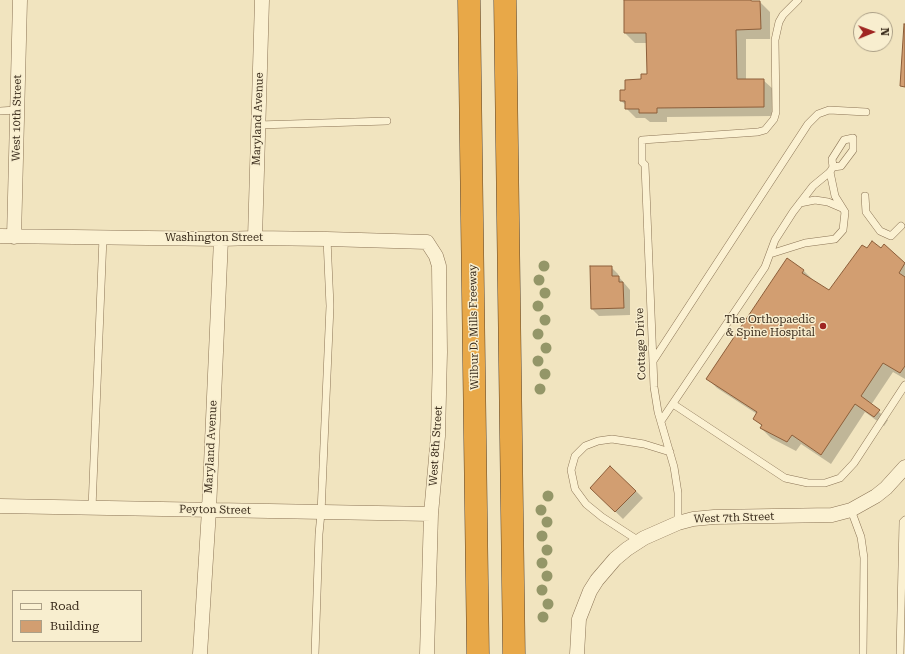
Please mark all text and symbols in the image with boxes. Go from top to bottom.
north arrow [853,12,893,52]
text: N [878,27,891,36]
street label: Maryland Avenue [250,72,266,166]
street label: West 10th Street [10,75,24,161]
street label: Washington Street [165,231,263,245]
street label: Wilbur D. Mills Freeway [466,264,482,390]
street label: Cottage Drive [633,308,649,380]
place label: The Orthopaedic & Spine Hospital [725,313,815,339]
marker: The Orthopaedic & Spine Hospital [818,321,828,331]
street label: Maryland Avenue [202,400,220,494]
street label: West 8th Street [427,405,445,487]
street label: Peyton Street [179,503,251,517]
street label: West 7th Street [694,510,774,526]
legend [12,590,142,642]
text: Road [50,599,79,613]
text: Building [50,619,99,633]

